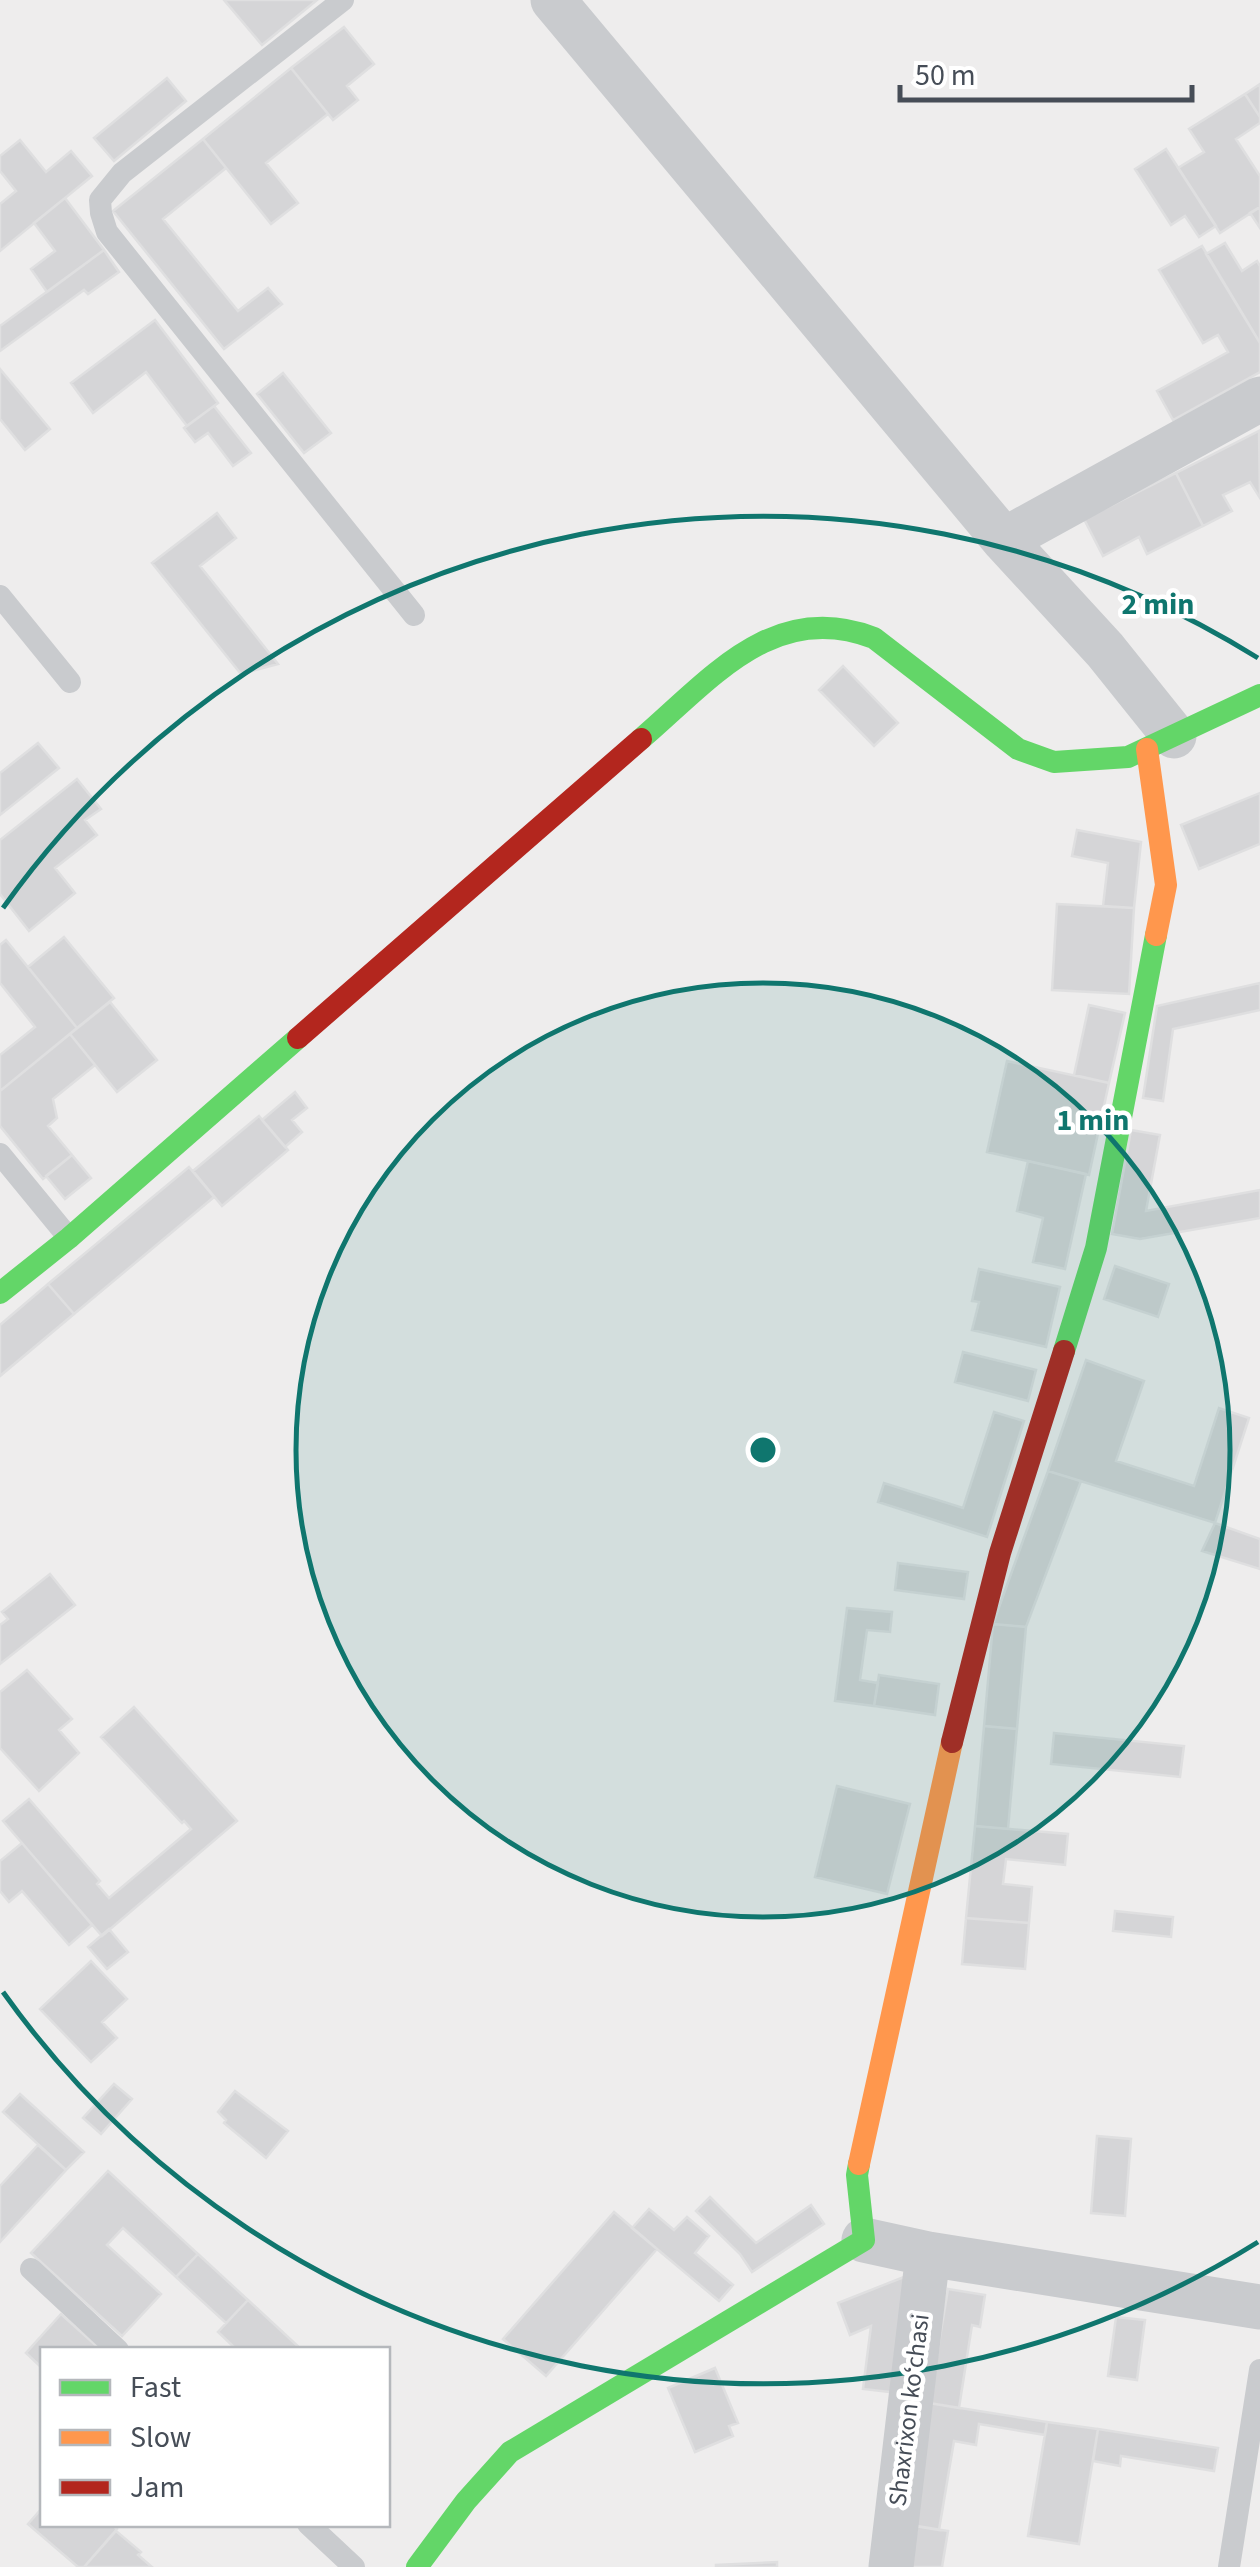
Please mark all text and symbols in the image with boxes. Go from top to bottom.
scale bar [900,40,1192,102]
text: 50 m [915,54,976,97]
text: 2 min [1122,583,1195,626]
text: 1 min [1057,1099,1130,1142]
centre of rings [745,1432,781,1468]
street label: Shaxrixon koʻchasi [879,2312,939,2508]
legend [40,2347,390,2527]
text: Fast [130,2366,181,2409]
text: Slow [130,2416,191,2459]
text: Jam [130,2466,184,2509]

